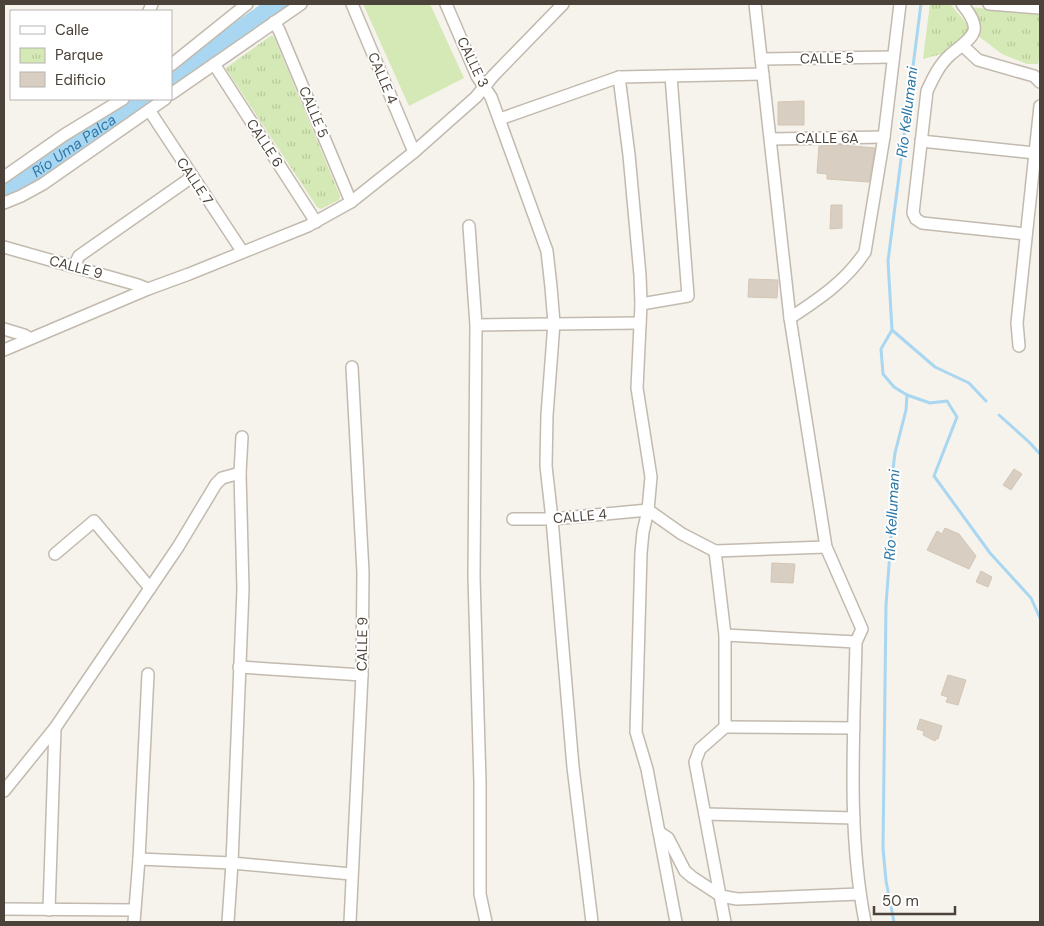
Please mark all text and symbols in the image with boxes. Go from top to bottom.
legend [10,10,172,100]
text: Calle [55,20,89,40]
street label: CALLE 3 [453,34,493,90]
text: Parque [55,45,103,65]
street label: CALLE 5 [800,49,854,67]
street label: CALLE 4 [364,50,402,107]
water label: Río Kellumani [892,65,923,159]
text: Edificio [55,70,106,90]
street label: CALLE 5 [295,84,333,140]
water label: Río Uma Palca [28,110,120,182]
street label: CALLE 6 [243,115,287,171]
street label: CALLE 6A [795,129,859,147]
street label: CALLE 7 [173,154,217,208]
street label: CALLE 9 [47,251,105,283]
water label: Río Kellumani [880,469,904,561]
street label: CALLE 4 [552,505,608,527]
street label: CALLE 9 [353,617,371,671]
scale bar [874,884,955,916]
text: 50 m [882,891,919,911]

